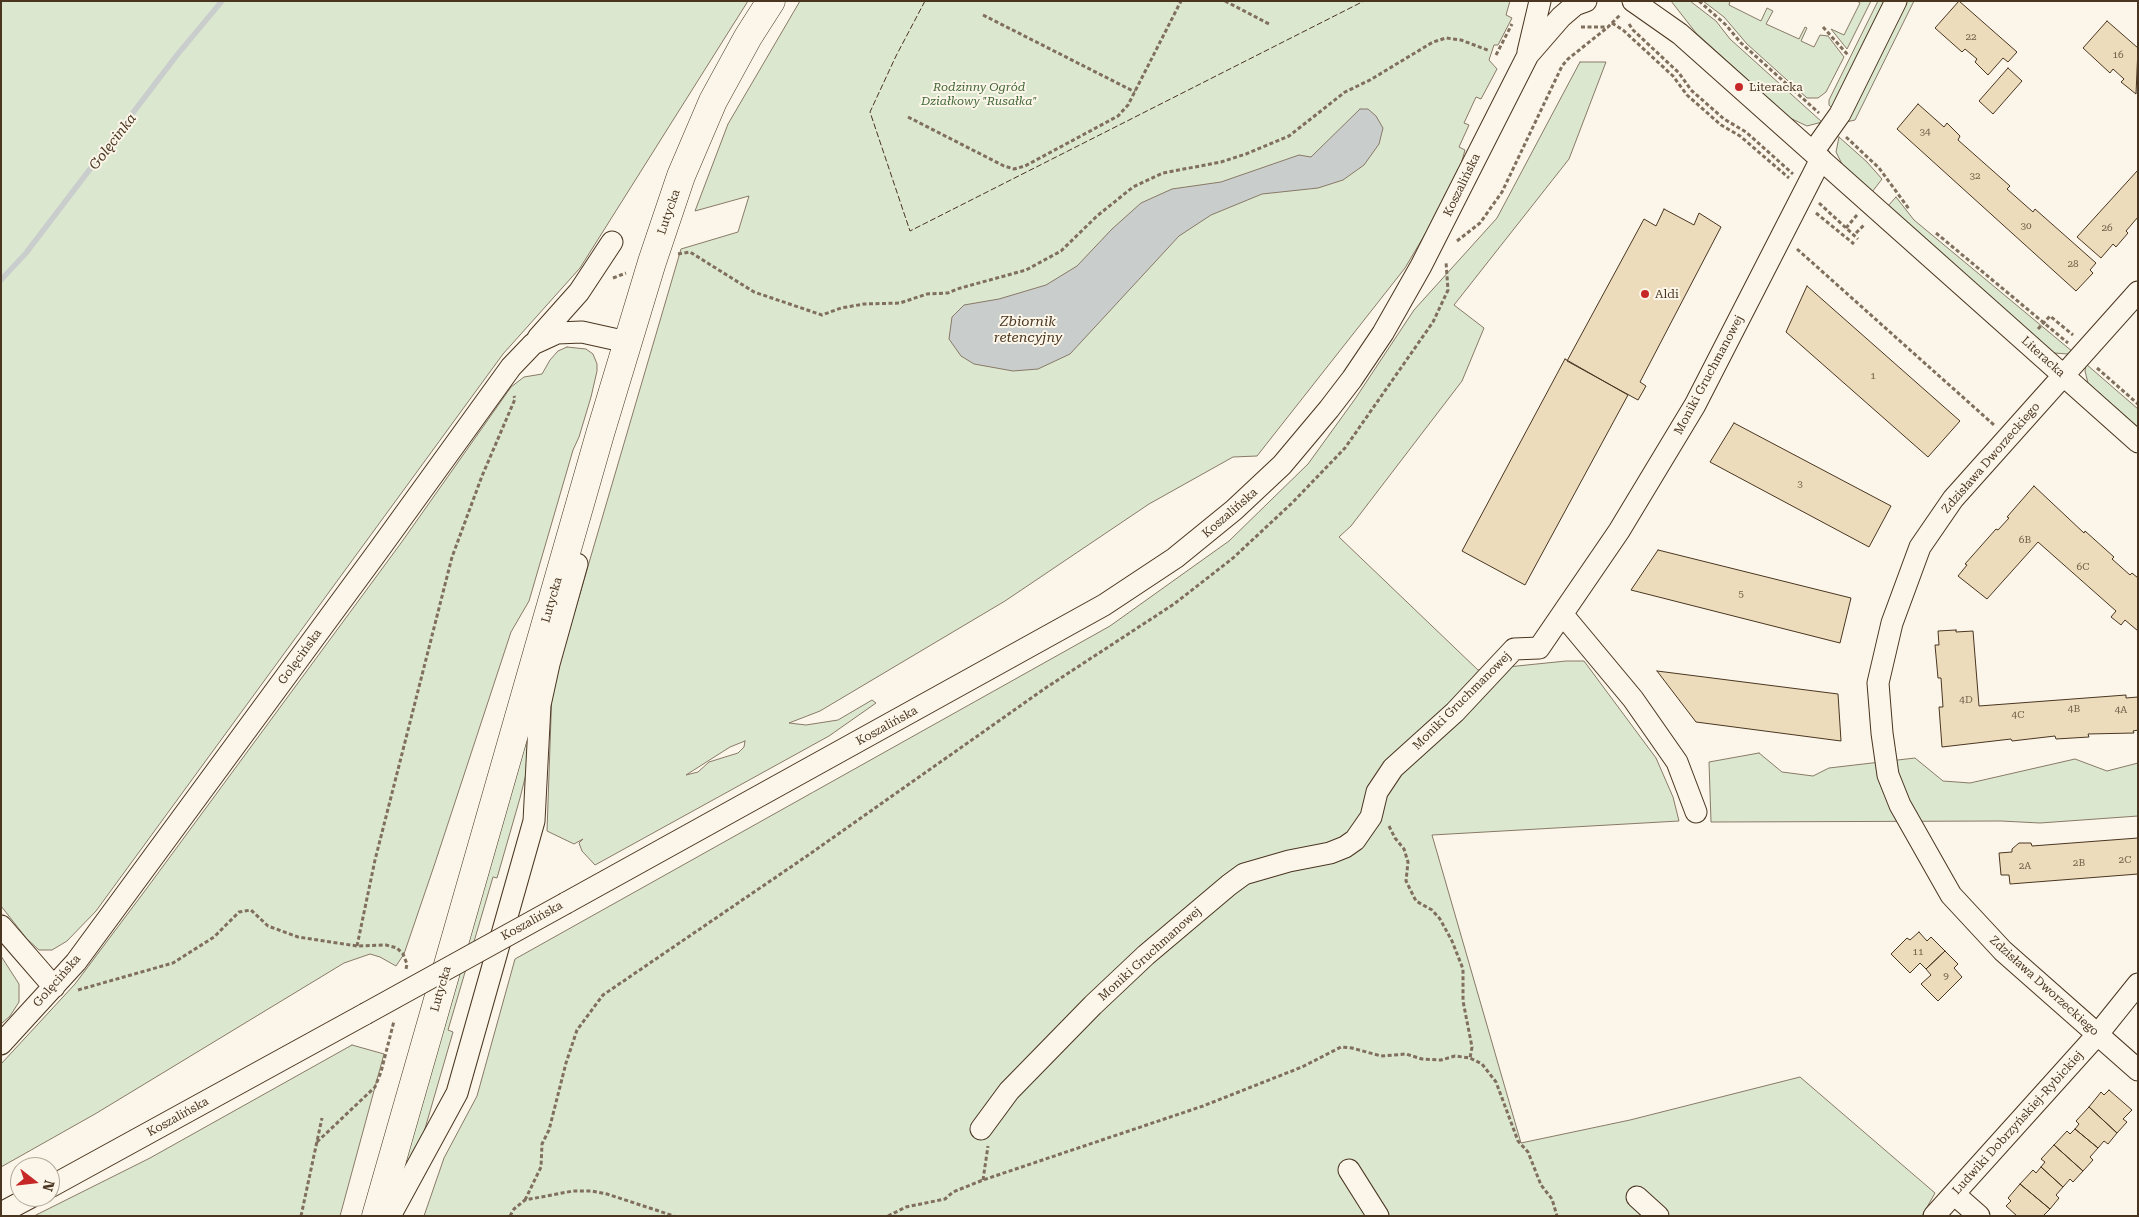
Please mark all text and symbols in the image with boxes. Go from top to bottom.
house number: 22 [1965,31,1977,43]
house number: 16 [2112,49,2124,61]
park label: Rodzinny Ogród Działkowy "Rusałka" [921,80,1037,108]
place label: Literacka [1749,80,1803,94]
marker: Literacka [1733,81,1745,93]
water label: Golęcinka [86,111,140,173]
house number: 34 [1919,126,1931,138]
street label: Koszalińska [1441,151,1483,219]
house number: 32 [1969,170,1981,182]
street label: Lutycka [655,188,683,236]
house number: 30 [2020,220,2032,232]
house number: 26 [2101,222,2113,234]
house number: 28 [2067,258,2079,270]
place label: Aldi [1655,287,1679,301]
marker: Aldi [1639,288,1651,300]
street label: Moniki Gruchmanowej [1671,313,1747,437]
water label: Zbiornik retencyjny [994,314,1062,347]
street label: Literacka [2018,334,2068,380]
house number: 1 [1870,370,1876,382]
street label: Zdzisława Dworzeckiego [1939,400,2043,516]
house number: 3 [1797,478,1803,490]
street label: Koszalińska [1200,485,1260,541]
house number: 6B [2019,534,2031,546]
house number: 6C [2077,561,2089,573]
street label: Lutycka [539,576,565,624]
house number: 5 [1738,588,1744,600]
street label: Golęcińska [275,626,325,688]
street label: Moniki Gruchmanowej [1410,649,1514,753]
house number: 4D [1959,694,1973,706]
street label: Koszalińska [854,703,920,749]
house number: 4B [2068,703,2080,715]
house number: 4A [2115,704,2127,716]
house number: 4C [2012,709,2024,721]
house number: 2C [2119,854,2131,866]
house number: 2B [2073,857,2085,869]
house number: 2A [2019,860,2031,872]
street label: Koszalińska [499,898,565,944]
street label: Moniki Gruchmanowej [1096,904,1204,1004]
street label: Zdzisława Dworzeckiego [1986,933,2102,1039]
house number: 11 [1912,946,1924,958]
street label: Golęcińska [30,952,84,1010]
street label: Lutycka [428,965,454,1013]
house number: 9 [1943,970,1949,982]
street label: Ludwiki Dobrzyńskiej-Rybickiej [1950,1048,2086,1198]
street label: Koszalińska [145,1094,211,1140]
north arrow [10,1157,60,1207]
text: N [39,1178,58,1193]

